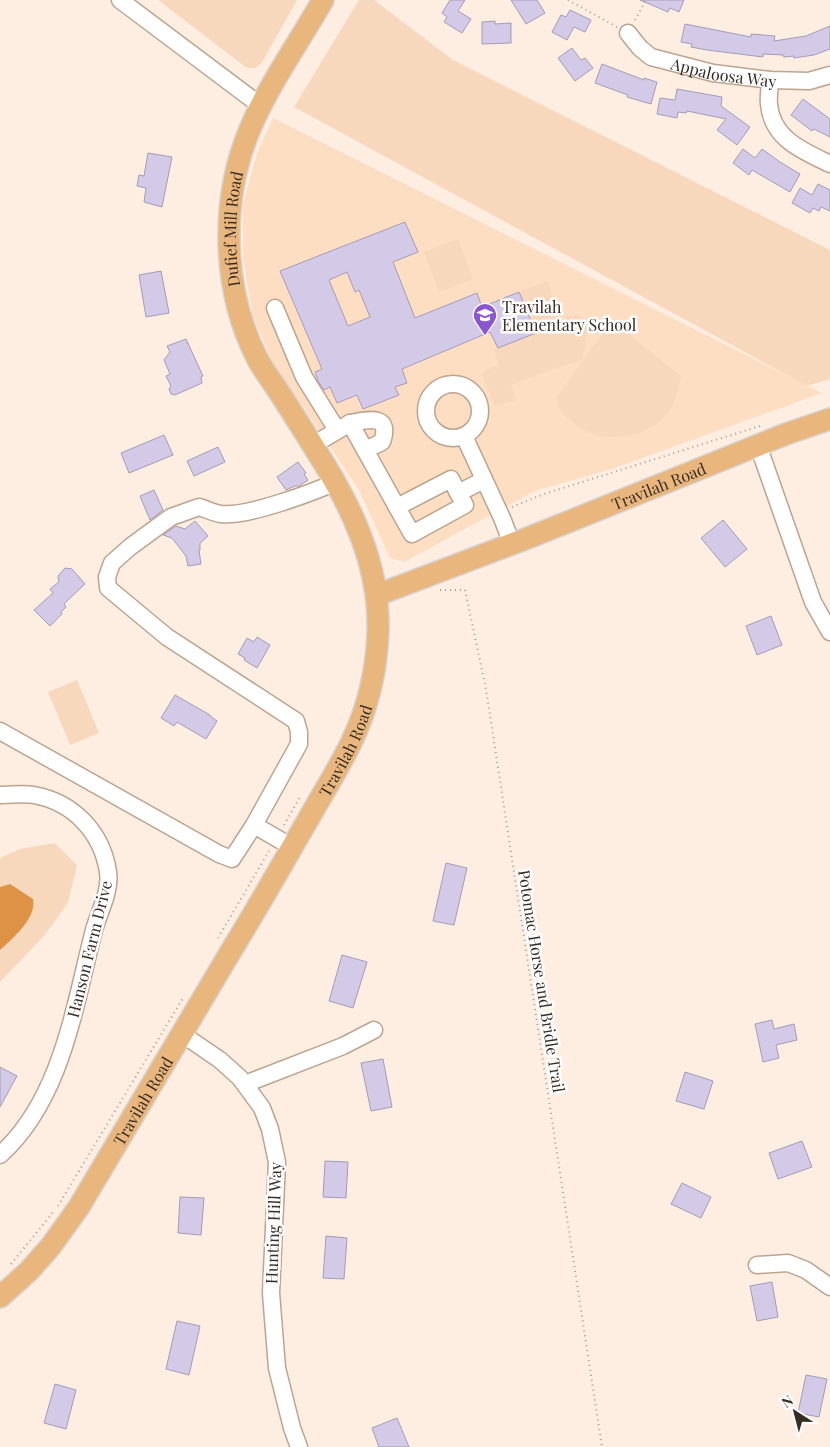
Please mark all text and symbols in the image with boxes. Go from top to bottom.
street label: Appaloosa Way [668,52,777,91]
street label: Dufief Mill Road [218,169,247,289]
place label: Travilah Elementary School [502,296,637,335]
school or university icon: Travilah Elementary School [472,302,498,336]
street label: Travilah Road [608,457,709,514]
street label: Travilah Road [313,702,376,800]
street label: Potomac Horse and Bridle Trail [514,868,570,1094]
street label: Hanson Farm Drive [62,878,116,1020]
street label: Travilah Road [108,1052,177,1149]
street label: Hunting Hill Way [260,1162,286,1284]
north arrow [770,1387,820,1437]
text: N [777,1390,797,1412]

